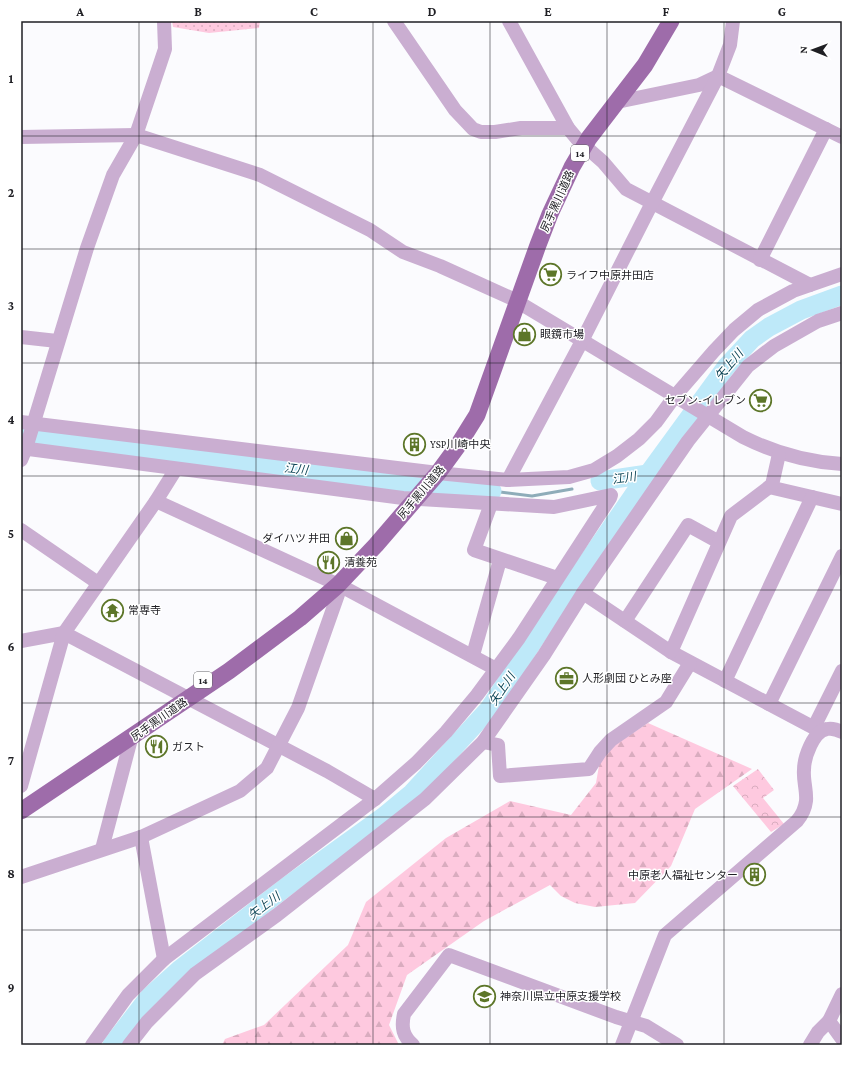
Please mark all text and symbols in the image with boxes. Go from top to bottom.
text: A [75,4,84,19]
text: B [194,4,202,19]
text: C [310,4,318,19]
text: D [428,4,437,19]
text: E [544,4,552,19]
text: F [663,4,670,19]
text: G [778,4,786,19]
north arrow [793,30,833,70]
text: N [797,45,809,54]
text: 1 [9,71,14,86]
road number: 14 [571,145,589,161]
street label: 尻手黒川道路 [538,168,576,234]
text: 2 [8,185,15,200]
supermarket icon: ライフ中原井田店 [538,262,564,288]
place label: ライフ中原井田店 [566,269,654,281]
text: 3 [8,298,14,313]
shop icon: 眼鏡市場 [512,321,538,347]
place label: 眼鏡市場 [540,328,584,340]
water label: 矢上川 [712,345,747,383]
supermarket icon: セブン-イレブン [748,387,774,413]
place label: セブン-イレブン [665,394,746,406]
text: 4 [7,412,15,427]
building icon: YSP川崎中央 [401,431,427,457]
place label: YSP川崎中央 [430,438,491,450]
water label: 江川 [283,461,311,477]
street label: 尻手黒川道路 [395,463,447,521]
water label: 江川 [611,469,639,487]
shop icon: ダイハツ 井田 [333,525,359,551]
text: 5 [8,526,14,541]
place label: ダイハツ 井田 [262,532,330,544]
restaurant icon: 清養苑 [316,549,342,575]
place label: 清養苑 [344,556,377,568]
temple icon: 常専寺 [99,597,125,623]
place label: 常専寺 [128,604,161,616]
text: 6 [7,639,15,654]
office icon: 人形劇団 ひとみ座 [553,665,579,691]
water label: 矢上川 [486,669,519,708]
road number: 14 [194,672,212,688]
place label: 人形劇団 ひとみ座 [582,672,672,684]
street label: 尻手黒川道路 [129,695,189,743]
restaurant icon: ガスト [143,734,169,760]
place label: ガスト [172,741,205,753]
text: 7 [8,753,14,768]
building icon: 中原老人福祉センター [741,862,767,888]
text: 8 [7,866,15,881]
place label: 中原老人福祉センター [628,869,738,881]
water label: 矢上川 [245,888,284,922]
text: 9 [7,980,15,995]
school or university icon: 神奈川県立中原支援学校 [471,983,497,1009]
place label: 神奈川県立中原支援学校 [500,990,621,1002]

